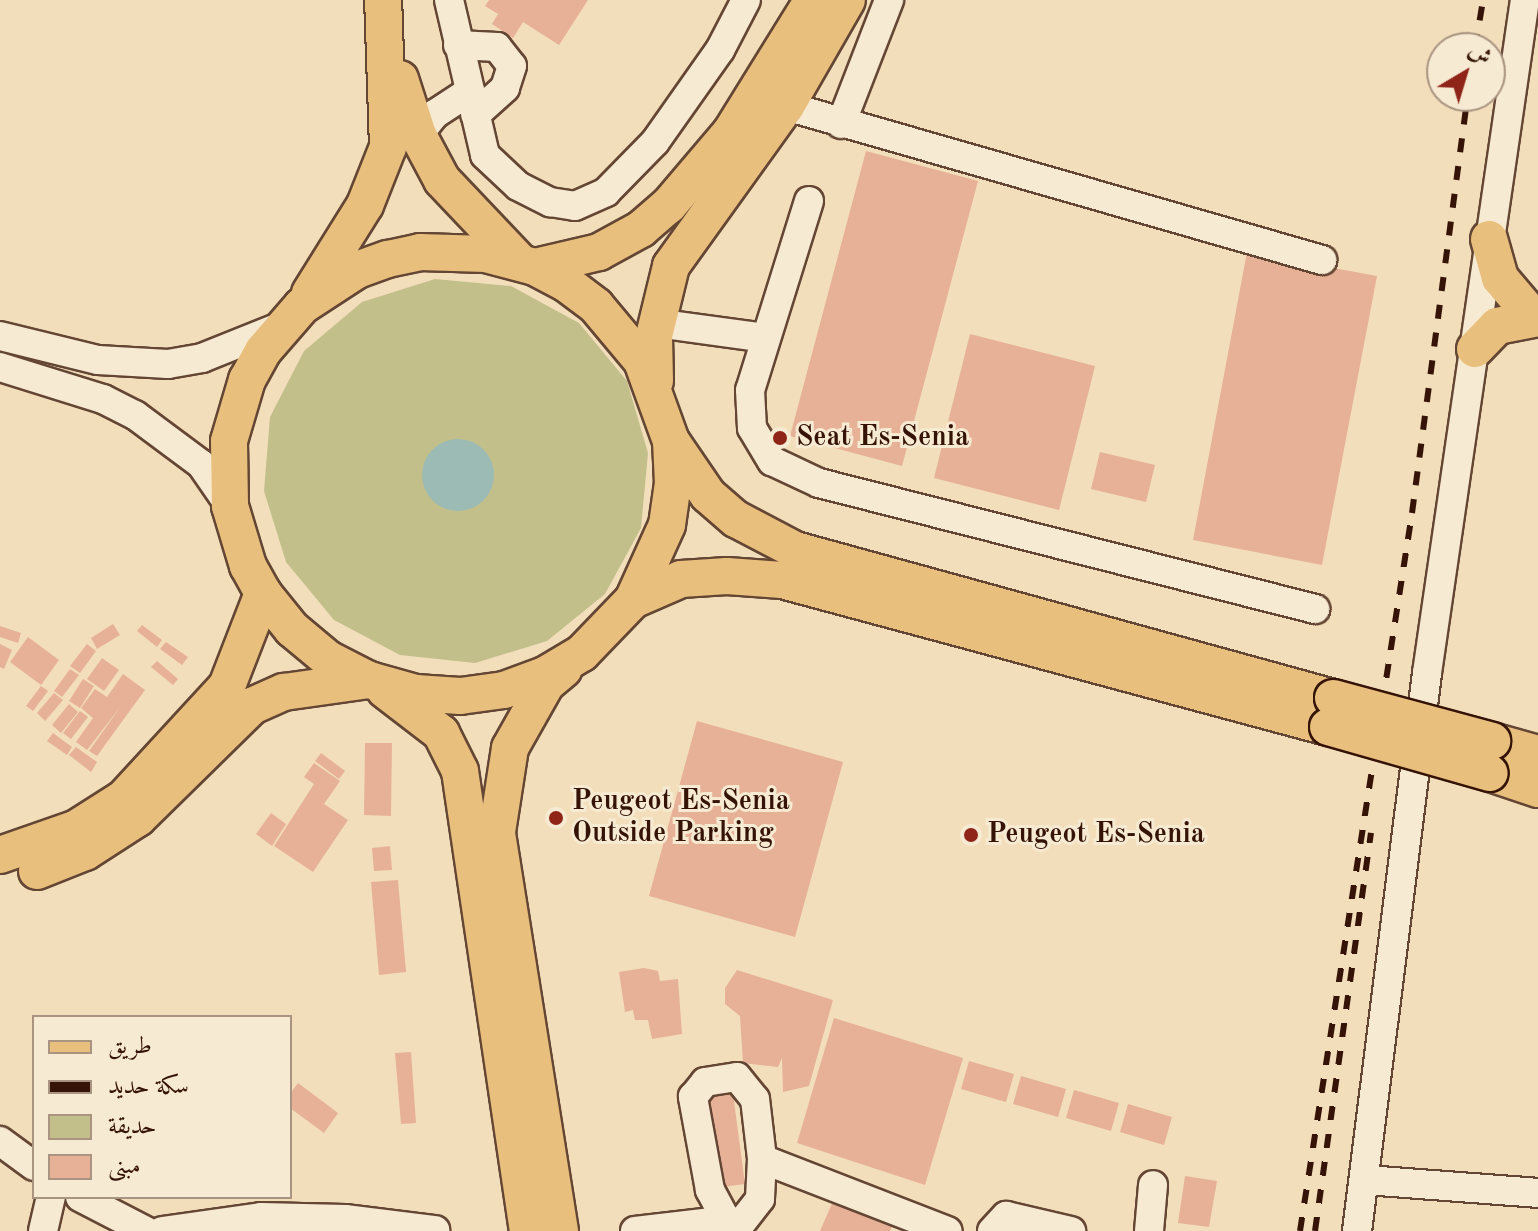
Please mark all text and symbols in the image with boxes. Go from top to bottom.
north arrow [1426,32,1506,112]
text: ش [1464,39,1495,70]
place label: Seat Es-Senia [796,421,969,455]
marker: Seat Es-Senia [771,429,789,447]
place label: Peugeot Es-Senia Outside Parking [572,785,790,851]
marker: Peugeot Es-Senia Outside Parking [547,809,565,827]
place label: Peugeot Es-Senia [987,818,1205,852]
marker: Peugeot Es-Senia [962,826,980,844]
legend [32,1015,292,1199]
text: طريق [108,1035,152,1059]
text: سكة حديد [108,1075,189,1099]
text: حديقة [108,1115,157,1139]
text: مبنى [108,1155,141,1179]

